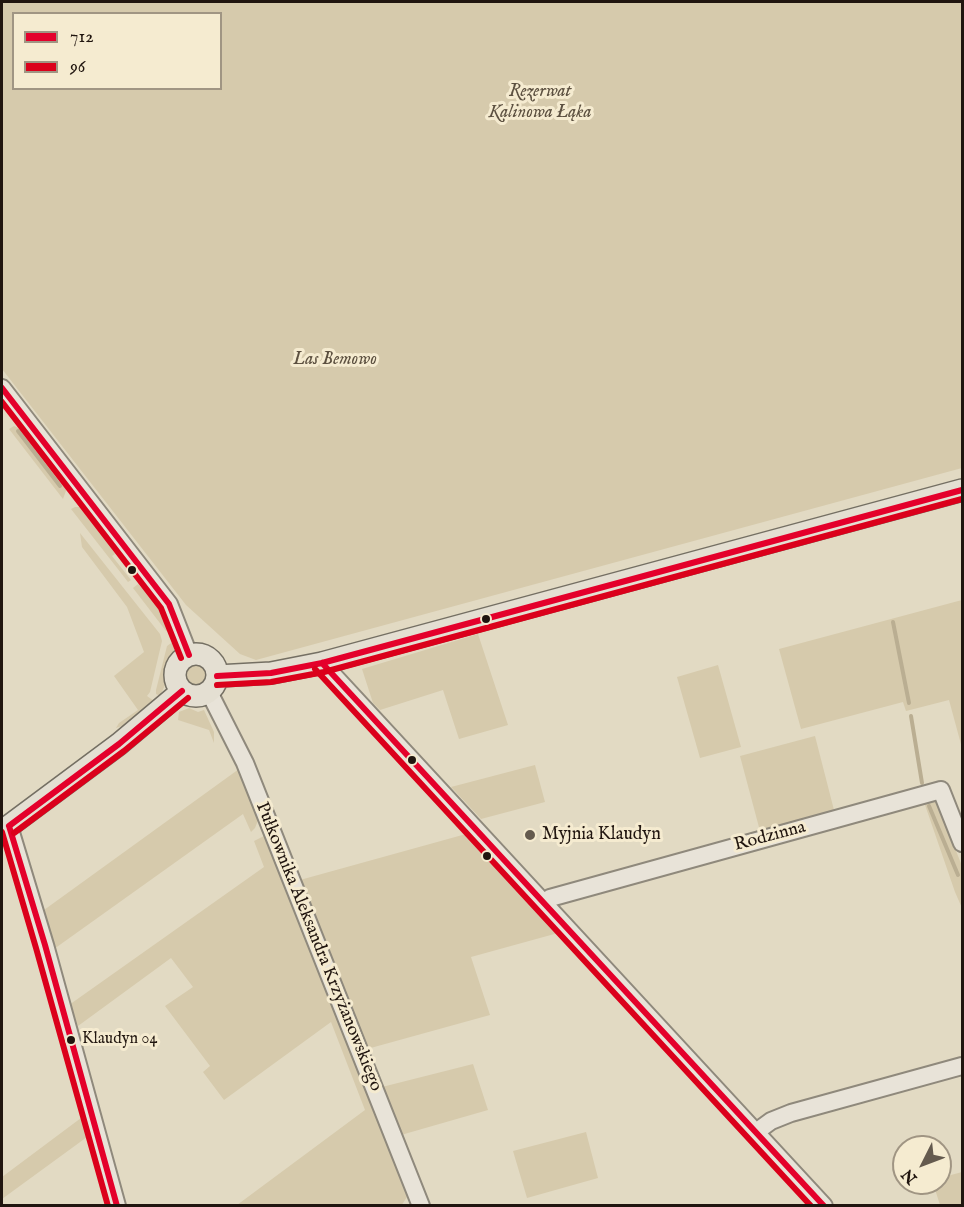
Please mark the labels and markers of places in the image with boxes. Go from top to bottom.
unlabelled marker [126,564,138,576]
unlabelled marker [480,613,492,625]
unlabelled marker [406,754,418,766]
place label: Myjnia Klaudyn [542,824,661,846]
marker: Myjnia Klaudyn [523,828,537,842]
unlabelled marker [481,850,493,862]
place label: Klaudyn 04 [82,1030,157,1050]
marker: Klaudyn 04 [65,1034,77,1046]

